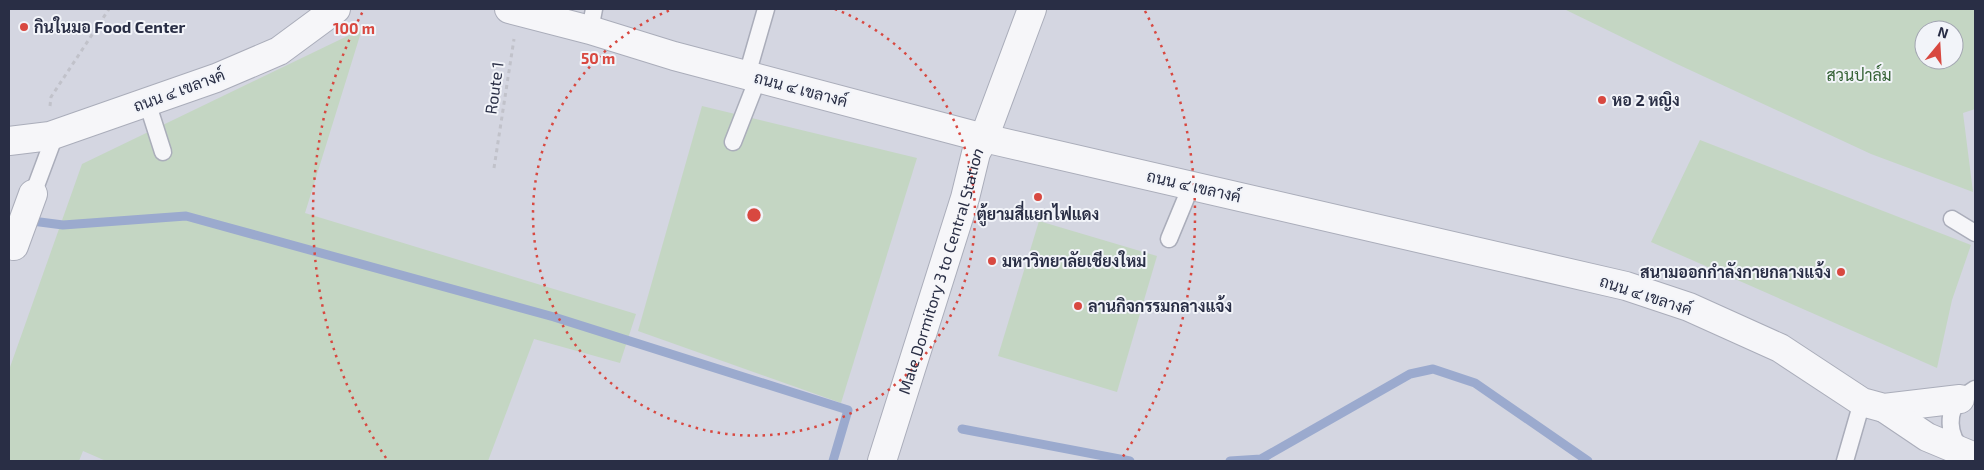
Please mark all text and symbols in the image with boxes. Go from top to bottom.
place label: กินในมอ Food Center [34,16,185,36]
text: 100 m [333,19,375,37]
north arrow [1914,20,1964,70]
marker: กินในมอ Food Center [18,21,30,33]
text: N [1936,23,1951,42]
text: 50 m [581,49,615,67]
street label: Route 1 [480,61,507,115]
street label: ถนน ๔ เขลางค์ [130,62,227,115]
park label: สวนปาล์ม [1826,63,1892,84]
street label: ถนน ๔ เขลางค์ [752,65,851,110]
place label: หอ 2 หญิง [1612,90,1680,111]
marker: หอ 2 หญิง [1596,94,1608,106]
street label: Male Dormitory 3 to Central Station [894,144,986,396]
street label: ถนน ๔ เขลางค์ [1145,163,1244,206]
marker: ตู้ยามสี่แยกไฟแดง [1032,191,1044,203]
place label: ตู้ยามสี่แยกไฟแดง [977,200,1099,227]
centre of rings [745,206,763,224]
place label: มหาวิทยาลัยเชียงใหม่ [1002,250,1146,270]
marker: มหาวิทยาลัยเชียงใหม่ [986,255,998,267]
place label: สนามออกกำลังกายกลางแจ้ง [1640,261,1831,281]
marker: สนามออกกำลังกายกลางแจ้ง [1835,266,1847,278]
street label: ถนน ๔ เขลางค์ [1598,269,1695,318]
place label: ลานกิจกรรมกลางแจ้ง [1088,295,1232,315]
marker: ลานกิจกรรมกลางแจ้ง [1072,300,1084,312]

